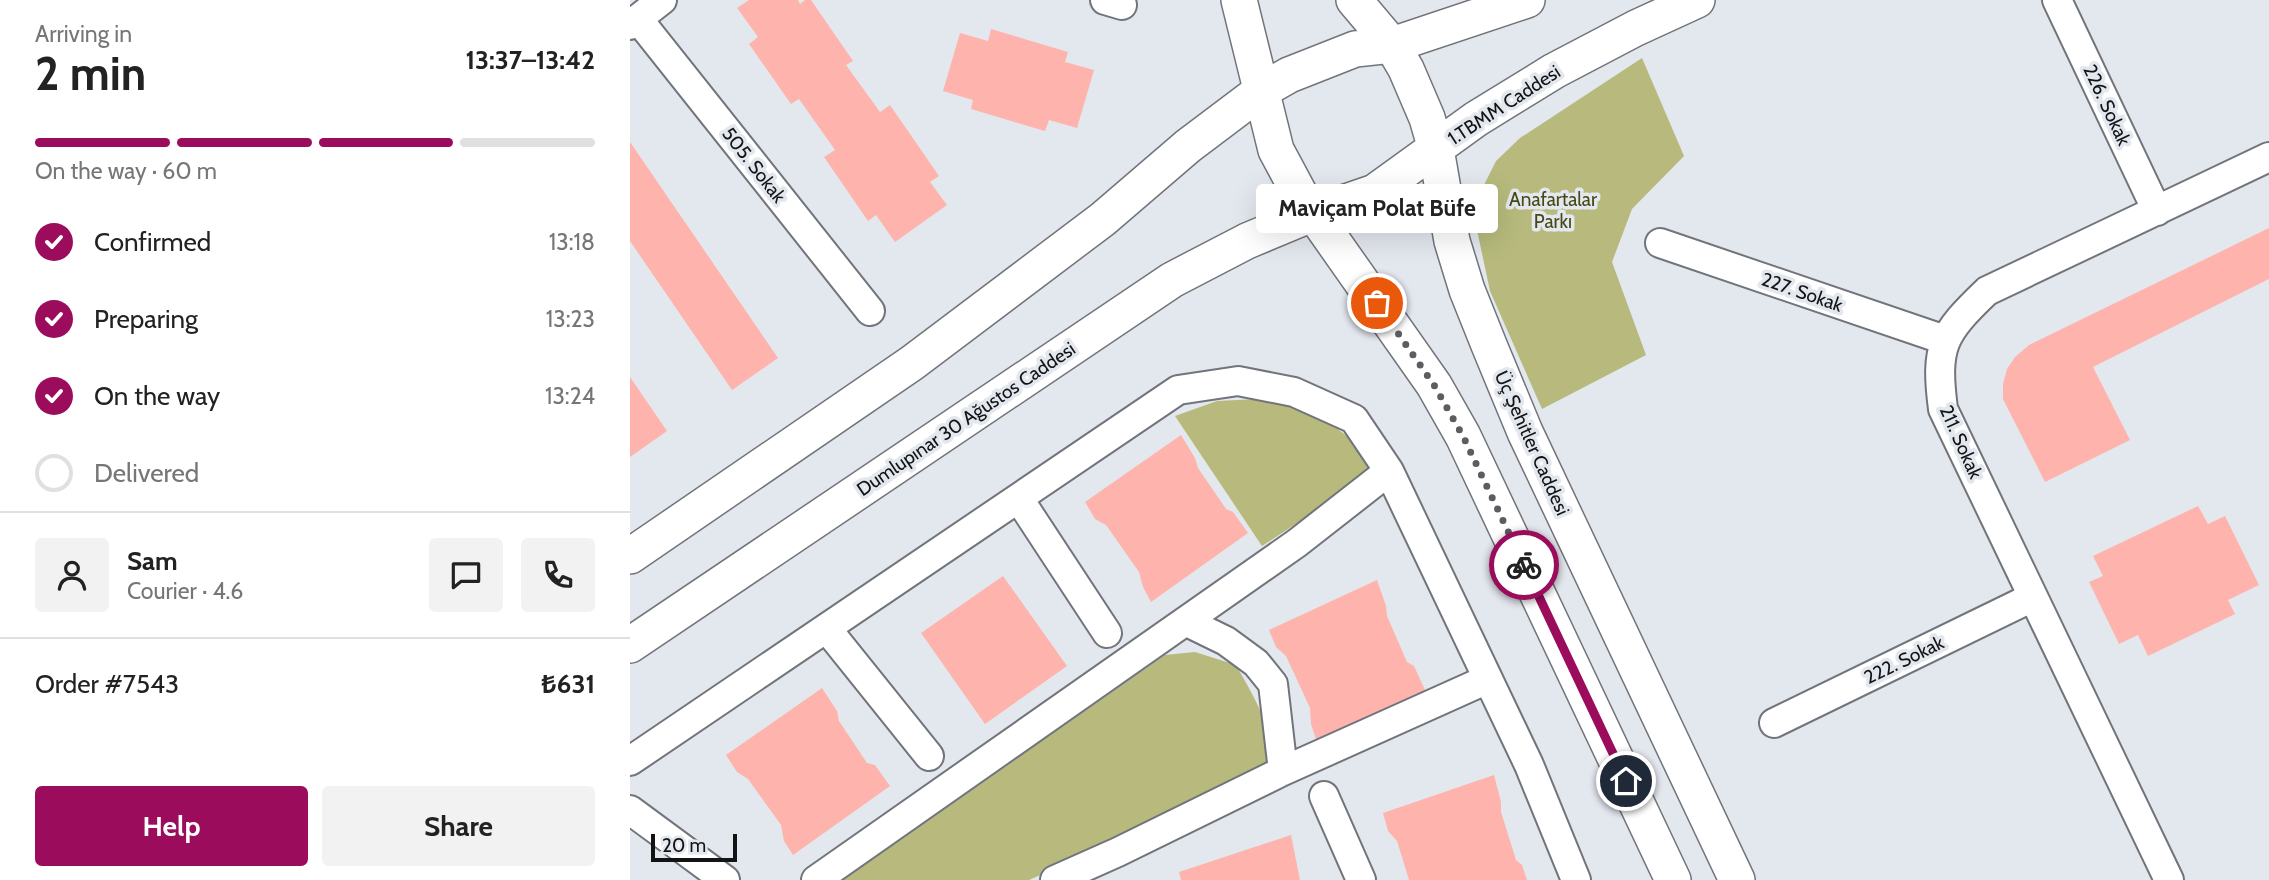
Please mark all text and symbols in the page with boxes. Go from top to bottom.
text: Arriving in [35,20,132,48]
text: 13:37–13:42 [465,44,595,76]
text: 2 min [35,46,146,102]
street label: 1.TBMM Caddesi [1443,60,1565,150]
street label: 226. Sokak [2078,61,2136,150]
street label: 505. Sokak [717,123,791,208]
text: On the way · 60 m [35,157,217,185]
callout: Maviçam Polat Büfe [1256,184,1498,233]
park label: Anafartalar Parkı [1509,188,1597,233]
text: Maviçam Polat Büfe [1278,194,1476,222]
icon: check [35,223,73,261]
text: Confirmed [94,226,211,258]
text: 13:18 [549,228,595,256]
street label: 227. Sokak [1758,267,1846,317]
pin [1347,273,1407,333]
icon: bag [1358,284,1396,322]
icon: check [35,300,73,338]
text: Preparing [94,303,198,335]
text: 13:23 [546,305,595,333]
street label: Dumlupınar 30 Ağustos Caddesi [852,337,1080,501]
street label: Üç Şehitler Caddesi [1490,367,1574,519]
icon: check [35,377,73,415]
text: On the way [94,380,220,412]
text: 13:24 [545,382,595,410]
street label: 211. Sokak [1935,402,1988,483]
text: Delivered [94,457,199,489]
courier [1489,530,1559,600]
button: person [35,538,109,612]
button: chat [429,538,503,612]
button: phone [521,538,595,612]
text: Sam [127,545,178,577]
icon: bike [1505,546,1543,584]
text: Courier · 4.6 [127,577,243,605]
street label: 222. Sokak [1860,631,1948,689]
text: Order #7543 [35,668,179,700]
text: ₺631 [541,668,595,700]
pin [1596,751,1656,811]
icon: home [1607,762,1645,800]
button: Help [35,786,308,866]
button: Share [322,786,595,866]
scale bar [651,831,737,863]
text: 20 m [662,834,706,857]

